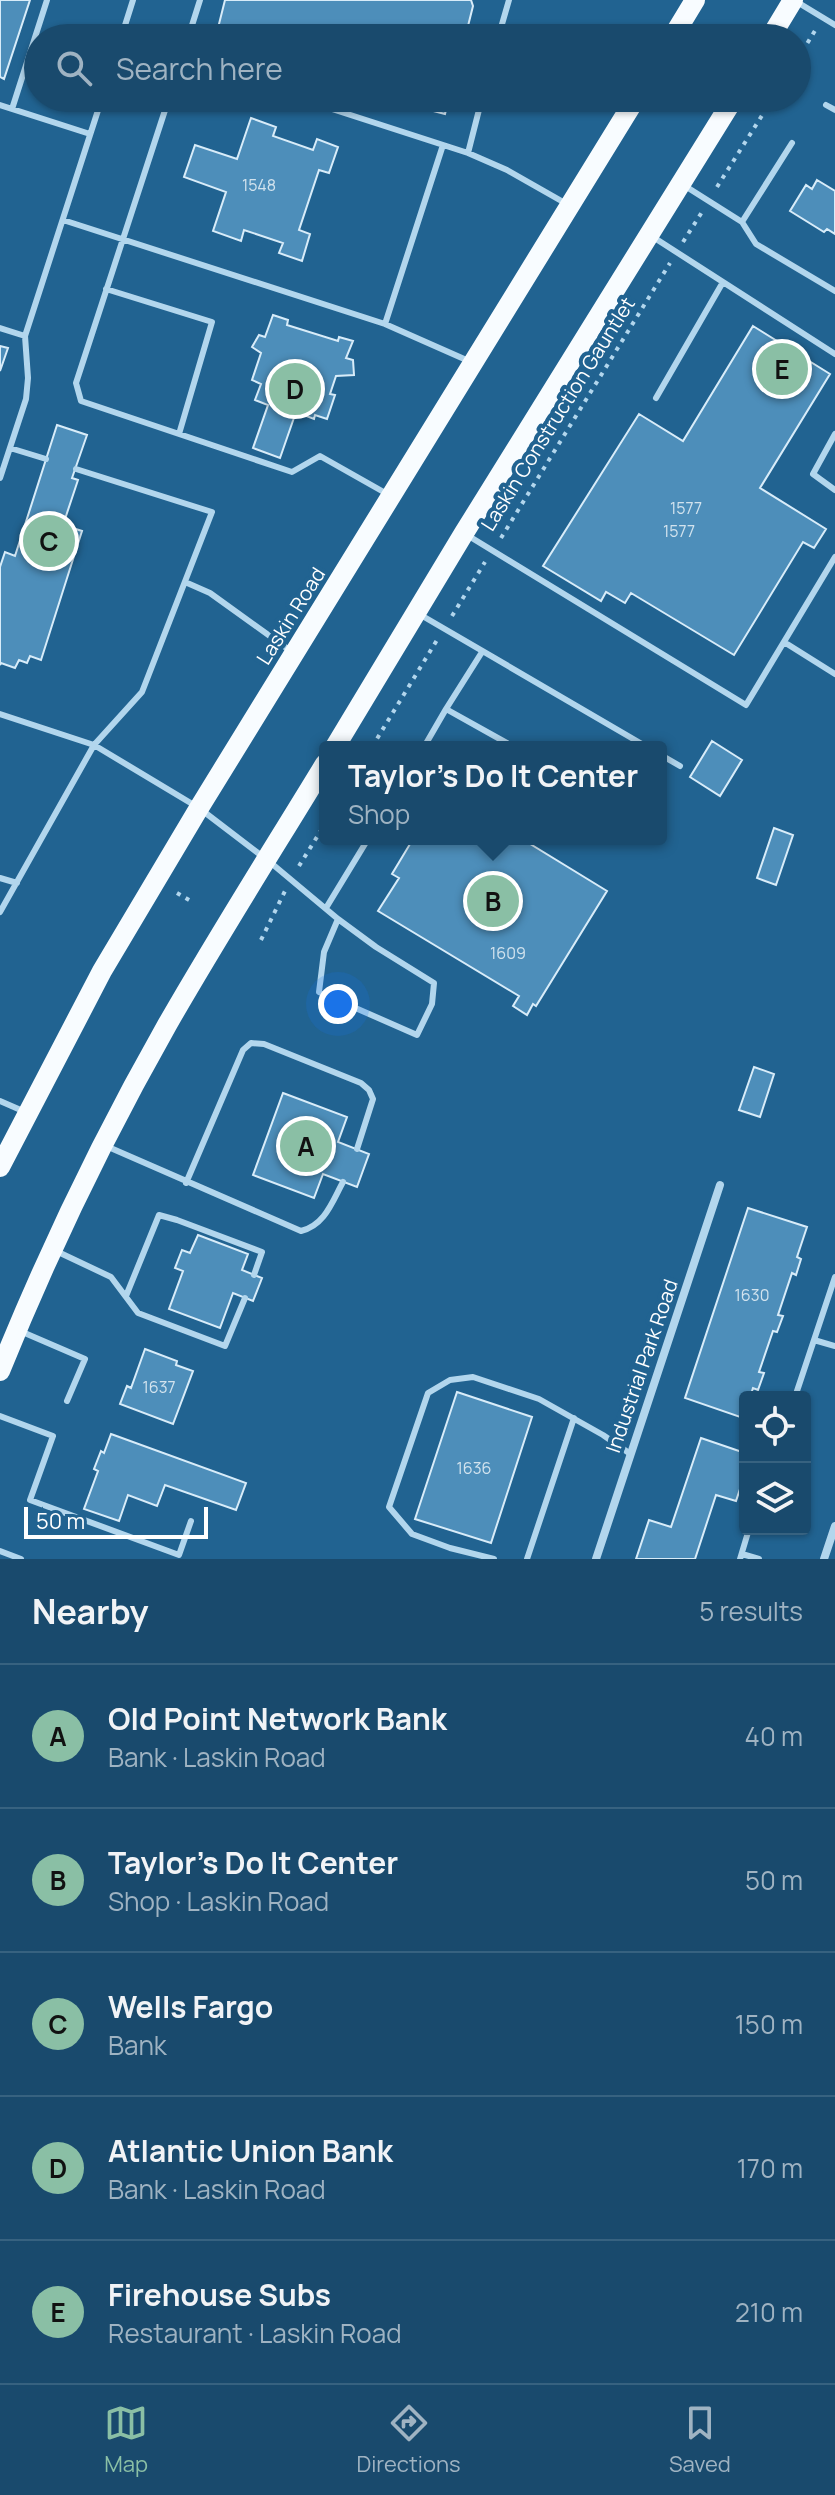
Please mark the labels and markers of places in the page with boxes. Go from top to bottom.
pin: E [756,339,808,399]
pin: D [269,359,321,419]
pin: C [23,511,75,571]
pin: B [467,871,519,931]
pin: A [280,1116,332,1176]

